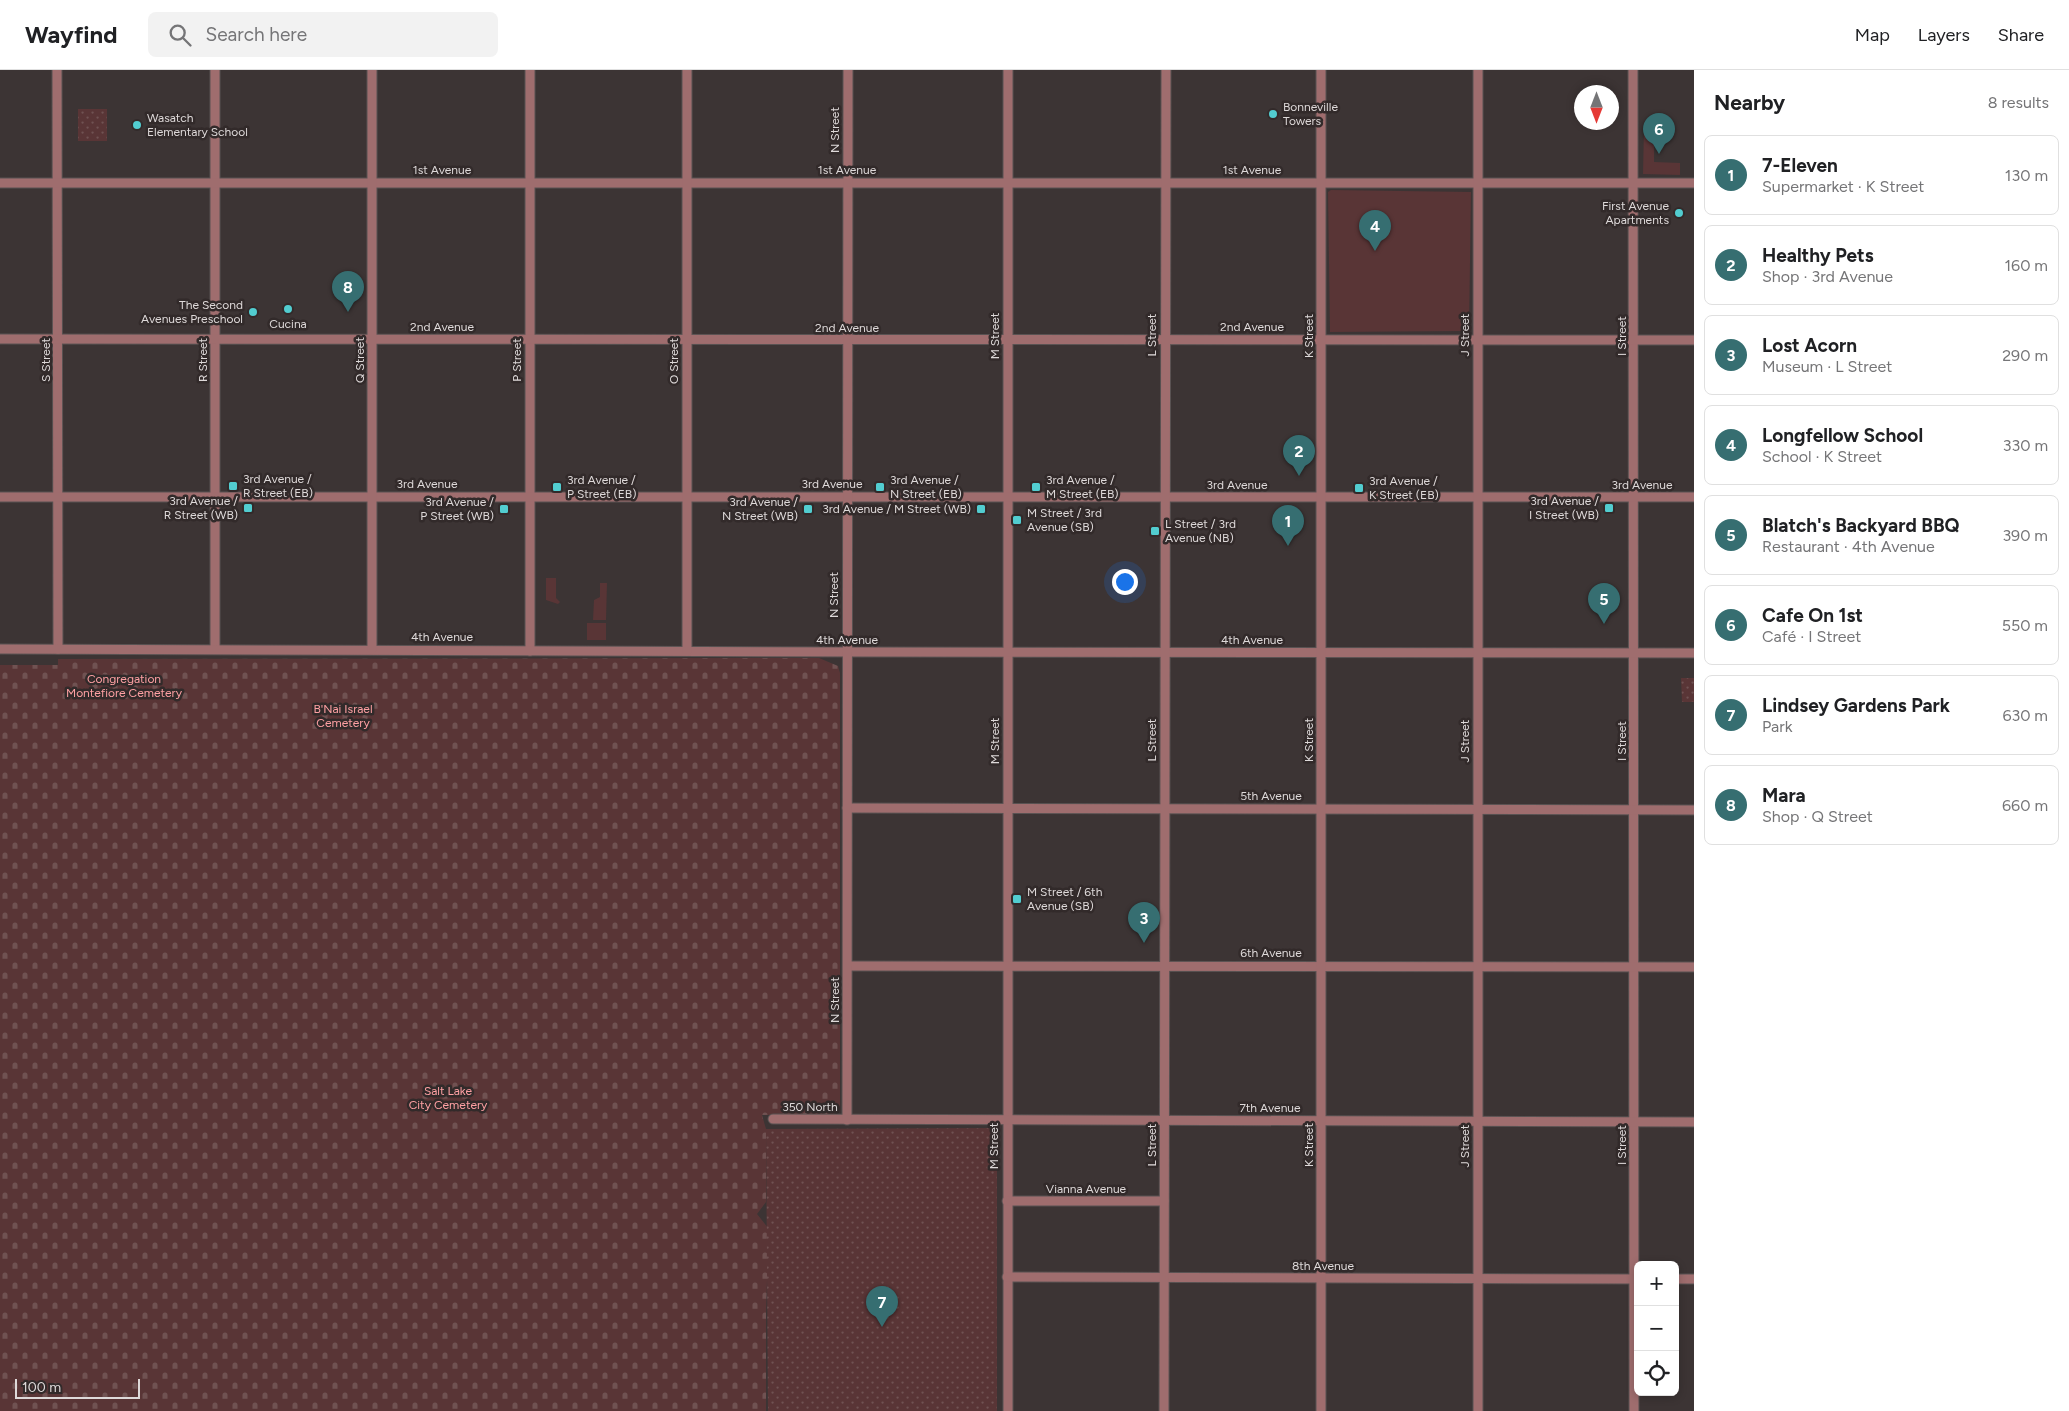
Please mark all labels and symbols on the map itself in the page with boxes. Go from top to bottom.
north arrow [1574,85,1619,130]
place label: Bonneville Towers [1283,100,1338,128]
street label: N Street [828,107,842,153]
marker: Bonneville Towers [1267,108,1279,120]
place label: Wasatch Elementary School [147,111,248,139]
pin: 6 [1643,113,1675,154]
marker: Wasatch Elementary School [131,119,143,131]
street label: 1st Avenue [413,163,472,177]
street label: 1st Avenue [818,163,877,177]
street label: 1st Avenue [1223,163,1282,177]
place label: First Avenue Apartments [1602,199,1669,227]
marker: First Avenue Apartments [1673,207,1685,219]
pin: 4 [1359,210,1391,251]
pin: 8 [332,271,364,312]
place label: The Second Avenues Preschool [141,298,243,326]
marker: Cucina [282,303,294,315]
marker: The Second Avenues Preschool [247,306,259,318]
street label: M Street [988,312,1002,359]
street label: L Street [1145,313,1159,356]
street label: J Street [1458,313,1472,356]
street label: K Street [1302,314,1316,358]
street label: I Street [1615,316,1629,356]
place label: Cucina [269,317,307,331]
street label: 2nd Avenue [410,320,474,334]
street label: 2nd Avenue [1220,320,1284,334]
street label: 2nd Avenue [815,321,879,335]
street label: R Street [196,337,210,382]
street label: Q Street [353,337,367,383]
street label: S Street [39,338,53,382]
street label: P Street [510,338,524,382]
street label: O Street [667,338,681,384]
pin: 2 [1283,435,1315,476]
place label: 3rd Avenue / R Street (EB) [243,472,313,500]
place label: 3rd Avenue / P Street (EB) [567,473,636,501]
place label: 3rd Avenue / N Street (EB) [890,473,962,501]
place label: 3rd Avenue / M Street (EB) [1046,473,1119,501]
place label: 3rd Avenue / K Street (EB) [1369,474,1439,502]
street label: 3rd Avenue [396,477,458,491]
street label: 3rd Avenue [801,477,863,491]
street label: 3rd Avenue [1206,478,1268,492]
street label: 3rd Avenue [1611,478,1673,492]
marker: 3rd Avenue / R Street (EB) [227,480,239,492]
marker: 3rd Avenue / P Street (EB) [551,481,563,493]
marker: 3rd Avenue / N Street (EB) [874,481,886,493]
marker: 3rd Avenue / M Street (EB) [1030,481,1042,493]
marker: 3rd Avenue / K Street (EB) [1353,482,1365,494]
place label: 3rd Avenue / R Street (WB) [164,494,238,522]
place label: 3rd Avenue / I Street (WB) [1529,494,1599,522]
place label: 3rd Avenue / P Street (WB) [420,495,494,523]
place label: 3rd Avenue / N Street (WB) [722,495,798,523]
marker: 3rd Avenue / R Street (WB) [242,502,254,514]
place label: 3rd Avenue / M Street (WB) [822,502,971,516]
marker: 3rd Avenue / I Street (WB) [1603,502,1615,514]
marker: 3rd Avenue / P Street (WB) [498,503,510,515]
marker: 3rd Avenue / N Street (WB) [802,503,814,515]
marker: 3rd Avenue / M Street (WB) [975,503,987,515]
pin: 1 [1272,505,1304,546]
place label: M Street / 3rd Avenue (SB) [1027,506,1102,534]
marker: M Street / 3rd Avenue (SB) [1011,514,1023,526]
place label: L Street / 3rd Avenue (NB) [1165,517,1236,545]
marker: L Street / 3rd Avenue (NB) [1149,525,1161,537]
your location [1112,569,1138,595]
street label: N Street [827,572,841,618]
pin: 5 [1588,583,1620,624]
street label: 4th Avenue [411,630,474,644]
street label: 4th Avenue [816,633,879,647]
street label: 4th Avenue [1221,633,1284,647]
park label: Congregation Montefiore Cemetery [66,672,183,700]
park label: B'Nai Israel Cemetery [313,702,373,730]
street label: M Street [988,717,1002,764]
street label: L Street [1145,718,1159,761]
street label: K Street [1302,718,1316,762]
street label: J Street [1458,719,1472,762]
street label: I Street [1615,721,1629,761]
street label: 5th Avenue [1240,789,1302,803]
place label: M Street / 6th Avenue (SB) [1027,885,1103,913]
marker: M Street / 6th Avenue (SB) [1011,893,1023,905]
pin: 3 [1128,902,1160,943]
street label: 6th Avenue [1240,946,1302,960]
street label: N Street [828,977,842,1023]
park label: Salt Lake City Cemetery [409,1084,488,1112]
street label: 350 North [782,1100,838,1114]
street label: 7th Avenue [1239,1101,1301,1115]
street label: M Street [987,1122,1001,1169]
street label: L Street [1145,1123,1159,1166]
street label: K Street [1302,1123,1316,1167]
street label: J Street [1458,1124,1472,1167]
street label: I Street [1615,1125,1629,1165]
street label: Vianna Avenue [1046,1182,1127,1196]
street label: 8th Avenue [1292,1259,1355,1273]
pin: 7 [866,1286,898,1327]
scale bar [15,1376,140,1399]

